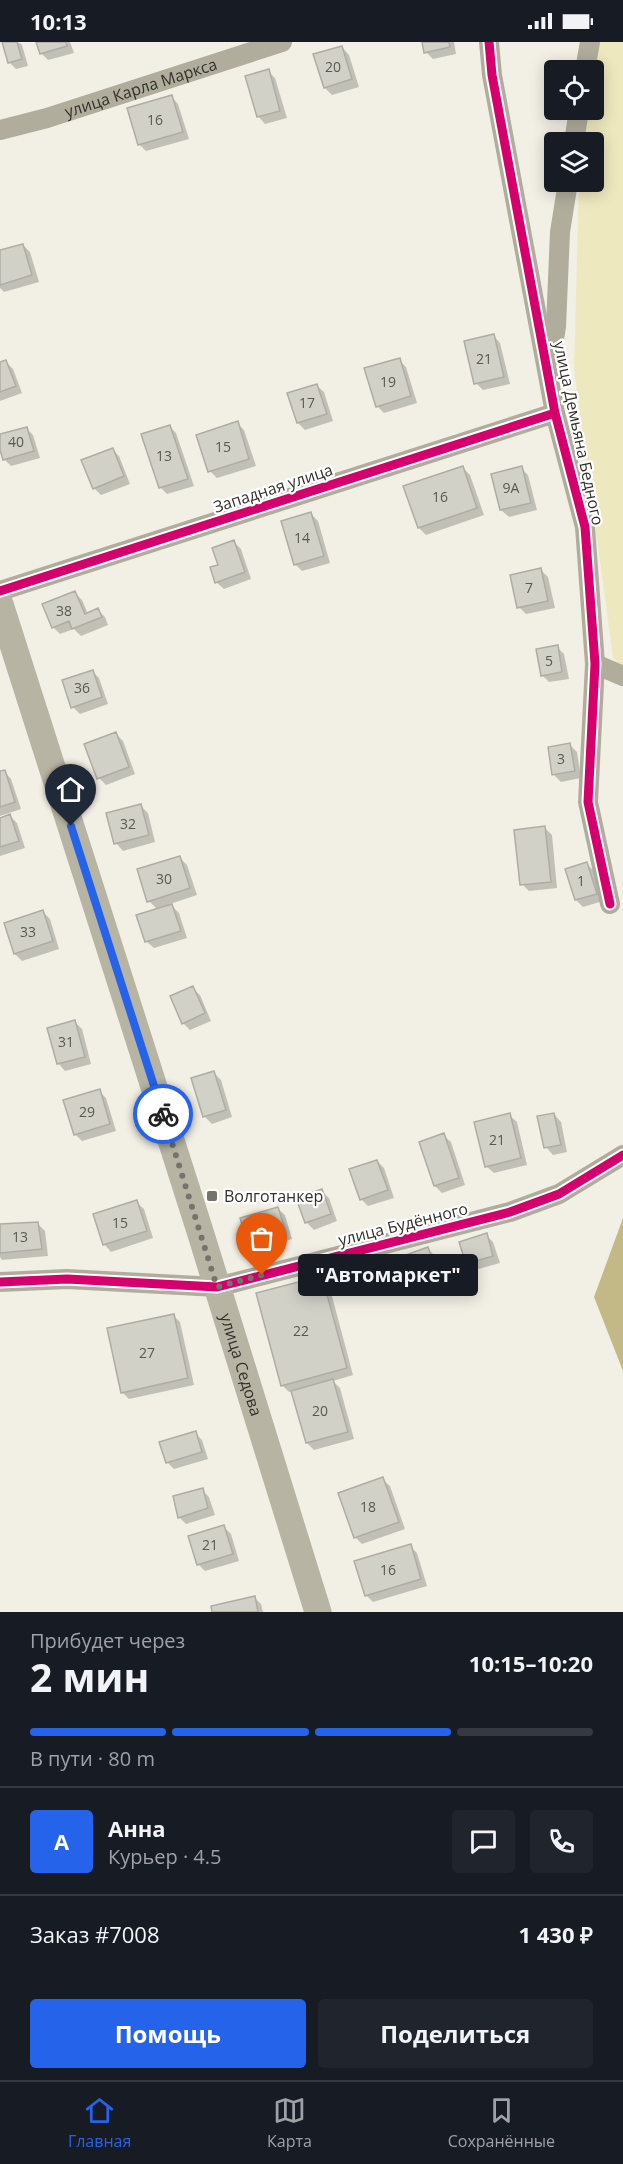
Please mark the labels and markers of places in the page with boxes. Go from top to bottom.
pin [45,764,96,826]
place label: Волготанкер [224,1185,323,1207]
marker: Волготанкер [205,1189,219,1203]
pin [236,1213,287,1275]
callout: "Автомаркет" [298,1254,478,1296]

